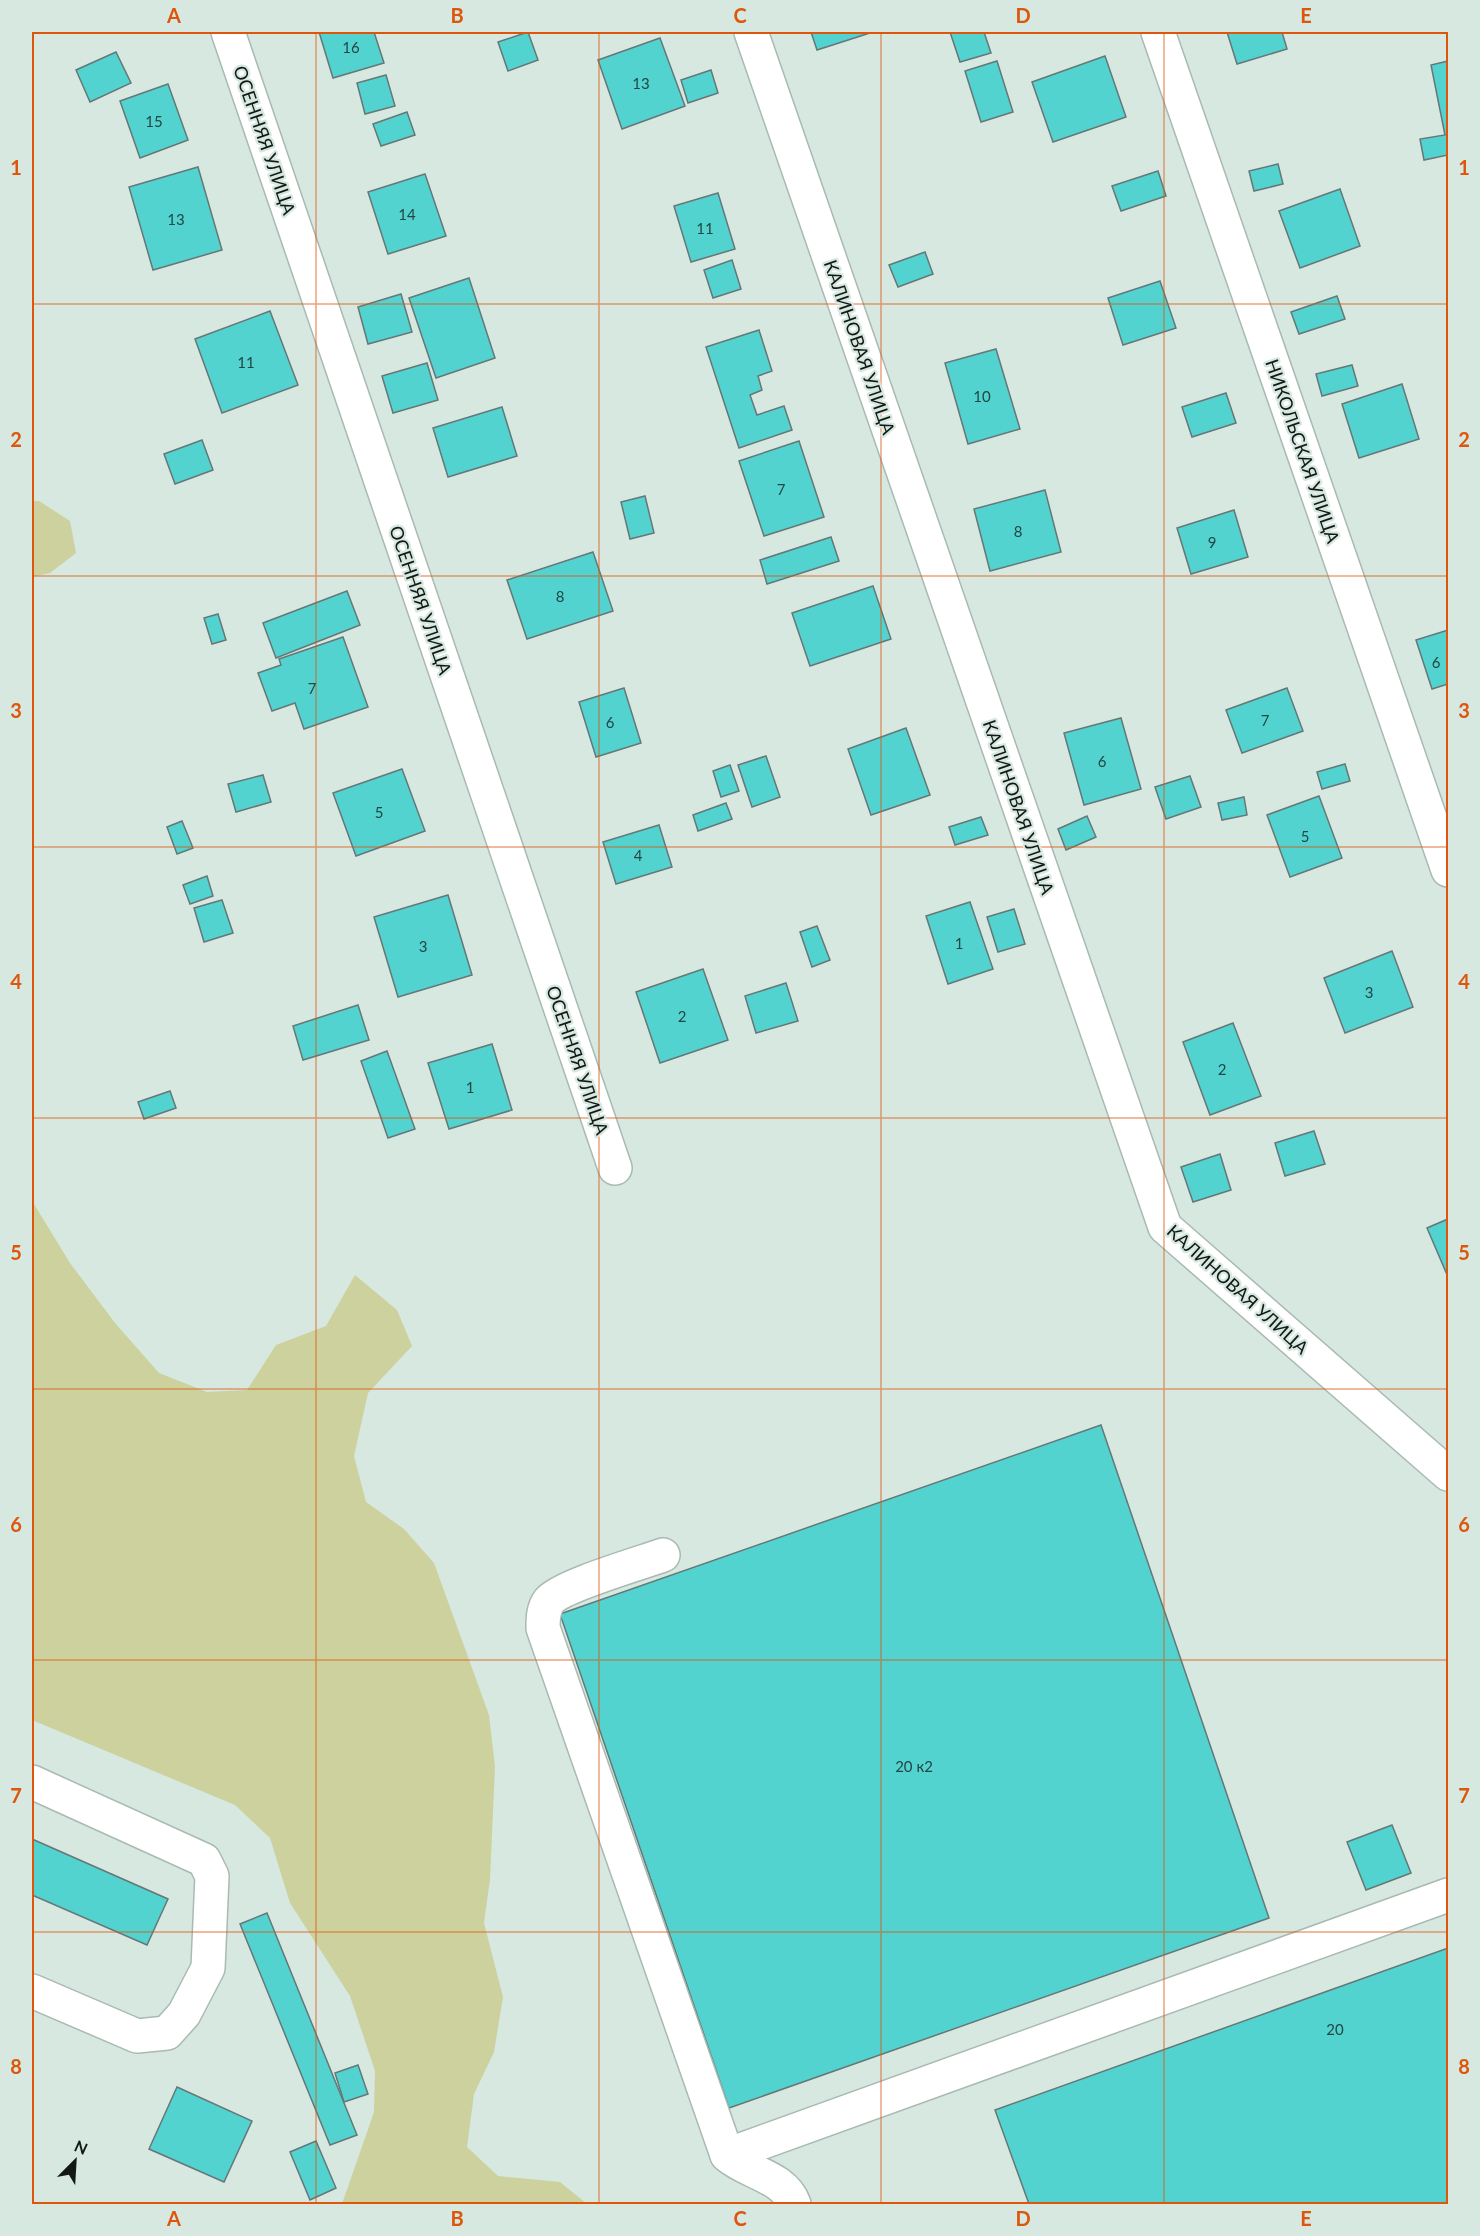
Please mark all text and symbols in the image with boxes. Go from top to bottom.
text: A [166,3,181,27]
text: B [450,3,464,27]
text: C [733,3,747,27]
text: D [1015,3,1031,27]
text: E [1300,3,1312,27]
house number: 16 [342,38,360,56]
street label: ОСЕННЯЯ УЛИЦА [229,63,301,218]
house number: 13 [632,74,650,92]
house number: 15 [145,112,163,130]
text: 1 [10,155,22,179]
text: 1 [1458,155,1470,179]
house number: 14 [398,205,416,223]
house number: 13 [167,210,185,228]
house number: 11 [696,219,714,237]
street label: КАЛИНОВАЯ УЛИЦА [820,257,900,438]
house number: 11 [237,353,255,371]
street label: НИКОЛЬСКАЯ УЛИЦА [1261,356,1345,547]
house number: 10 [973,387,991,405]
text: 2 [10,427,22,451]
text: 2 [1458,427,1470,451]
house number: 7 [777,480,786,498]
house number: 8 [1014,522,1022,540]
street label: ОСЕННЯЯ УЛИЦА [385,523,457,678]
house number: 9 [1208,533,1216,551]
house number: 8 [556,587,564,605]
house number: 6 [1432,653,1441,671]
house number: 7 [308,679,317,697]
text: 3 [10,698,22,722]
text: 3 [1458,698,1470,722]
house number: 7 [1261,711,1270,729]
house number: 6 [606,713,615,731]
street label: КАЛИНОВАЯ УЛИЦА [979,717,1059,898]
house number: 6 [1098,752,1107,770]
house number: 5 [375,803,383,821]
house number: 5 [1301,827,1309,845]
house number: 4 [634,846,643,864]
house number: 1 [955,934,963,952]
house number: 3 [419,937,427,955]
text: 4 [10,969,22,993]
text: 4 [1458,969,1470,993]
street label: ОСЕННЯЯ УЛИЦА [542,983,614,1138]
house number: 3 [1365,983,1373,1001]
house number: 2 [678,1007,686,1025]
house number: 2 [1218,1060,1226,1078]
house number: 1 [466,1078,474,1096]
street label: КАЛИНОВАЯ УЛИЦА [1163,1220,1314,1359]
text: 5 [10,1240,22,1264]
text: 5 [1458,1240,1470,1264]
text: 6 [10,1512,22,1536]
text: 6 [1458,1512,1470,1536]
house number: 20 к2 [895,1757,933,1775]
text: 7 [10,1783,22,1807]
text: 7 [1458,1783,1470,1807]
house number: 20 [1326,2020,1344,2038]
text: 8 [10,2054,22,2078]
text: 8 [1458,2054,1470,2078]
north arrow [45,2131,105,2191]
text: N [72,2136,91,2158]
text: A [166,2206,181,2230]
text: B [450,2206,464,2230]
text: C [733,2206,747,2230]
text: D [1015,2206,1031,2230]
text: E [1300,2206,1312,2230]

